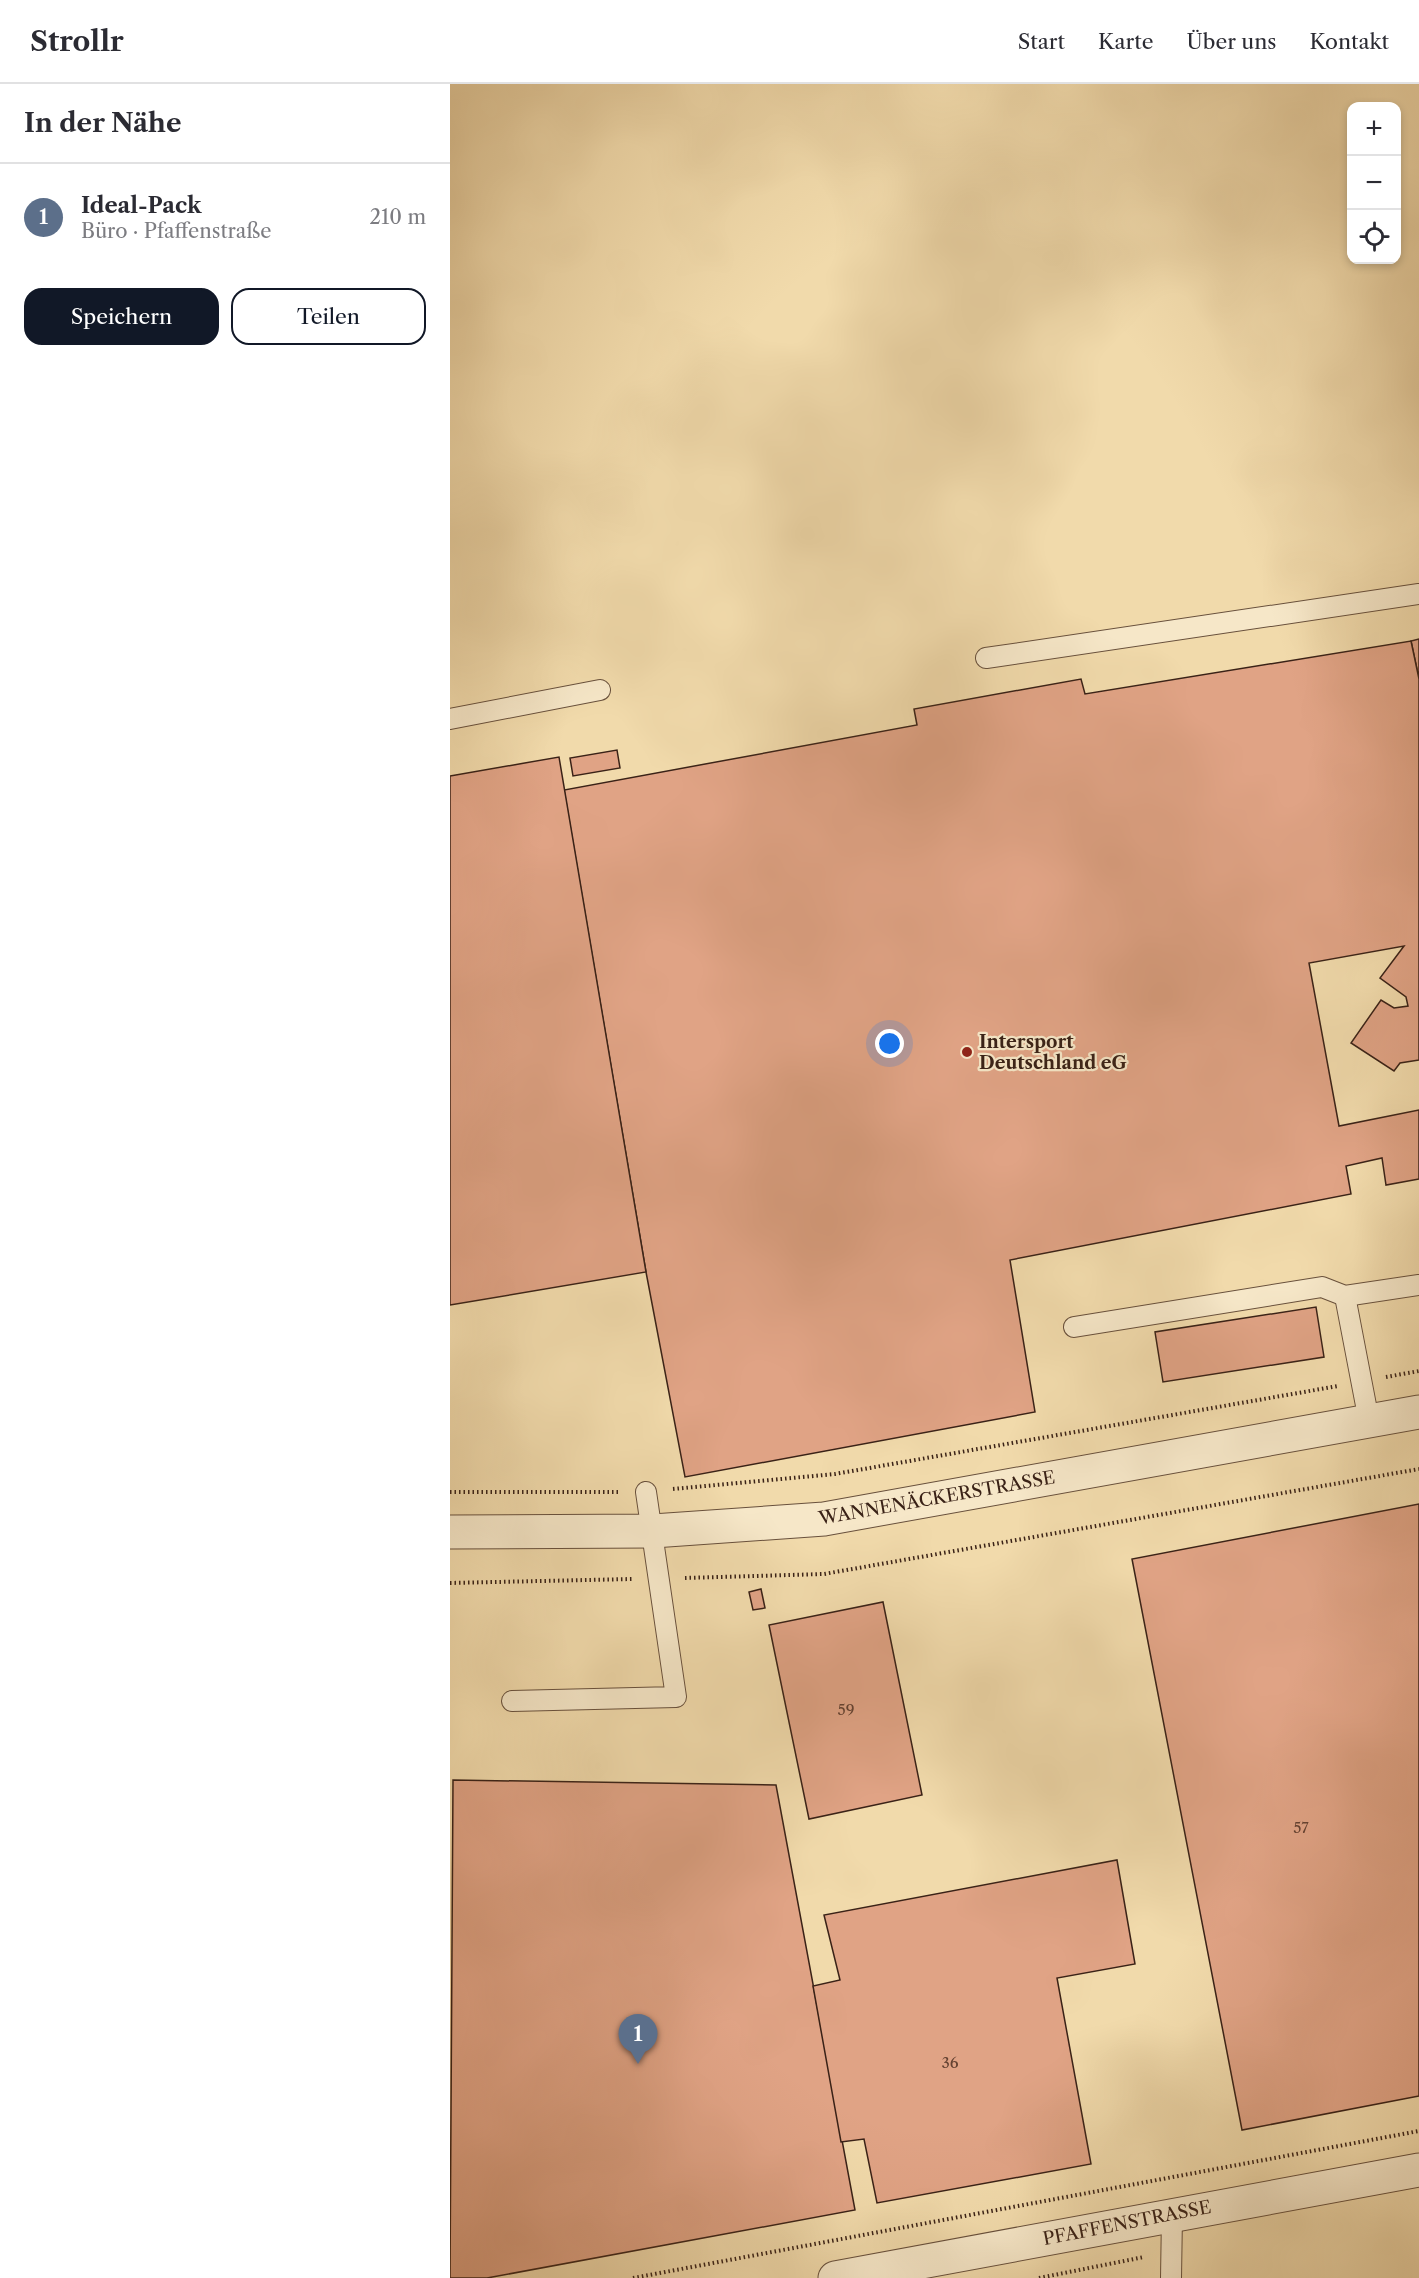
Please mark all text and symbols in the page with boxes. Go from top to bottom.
text: Strollr [30,24,124,58]
text: Start [1018,29,1065,54]
text: Karte [1098,29,1154,54]
text: Über uns [1187,29,1276,54]
text: Kontakt [1309,29,1389,54]
map controls [1347,102,1401,264]
button: + [1347,102,1401,156]
text: In der Nähe [24,107,181,139]
button: − [1347,156,1401,210]
text: Ideal-Pack [81,192,202,219]
text: 1 [39,205,48,229]
text: 210 m [369,205,426,229]
button: locate [1347,210,1401,264]
text: Büro · Pfaffenstraße [81,219,271,243]
button: Speichern [24,288,219,345]
button: Teilen [231,288,426,345]
your location [875,1029,904,1058]
place label: Intersport Deutschland eG [979,1031,1127,1074]
marker: Intersport Deutschland eG [960,1045,974,1059]
street label: WANNENÄCKERSTRASSE [816,1465,1057,1530]
house number: 59 [838,1700,854,1719]
house number: 57 [1293,1818,1309,1837]
pin: 1 [618,2014,657,2064]
house number: 36 [941,2053,959,2072]
street label: PFAFFENSTRASSE [1041,2196,1213,2250]

